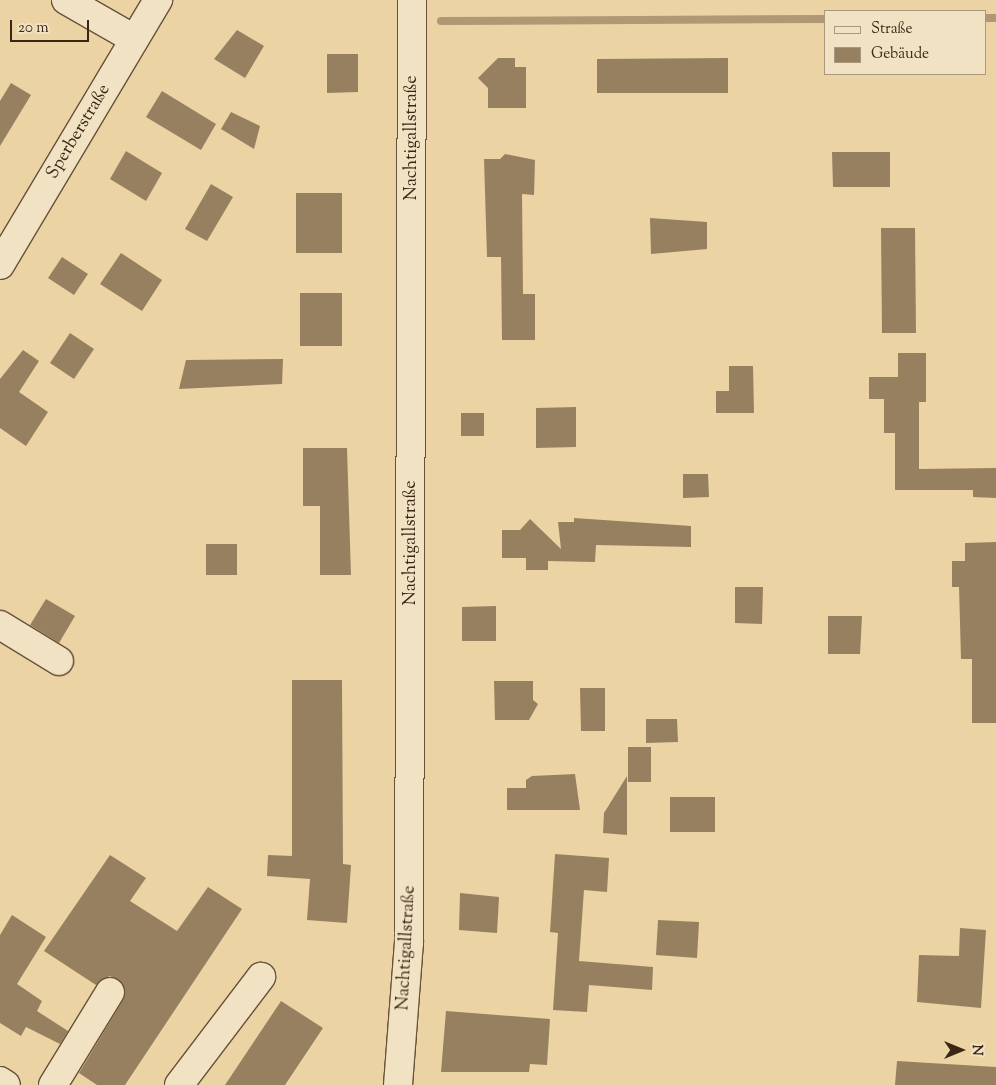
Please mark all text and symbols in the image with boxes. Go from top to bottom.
scale bar [12,10,91,42]
legend [824,10,986,75]
text: 20 m [18,18,49,39]
text: Straße [871,19,913,40]
text: Gebäude [871,44,929,65]
street label: Nachtigallstraße [401,75,423,201]
street label: Sperberstraße [42,81,116,183]
street label: Nachtigallstraße [400,480,422,606]
street label: Nachtigallstraße [393,885,421,1011]
north arrow [936,1025,986,1075]
text: N [966,1044,986,1056]

